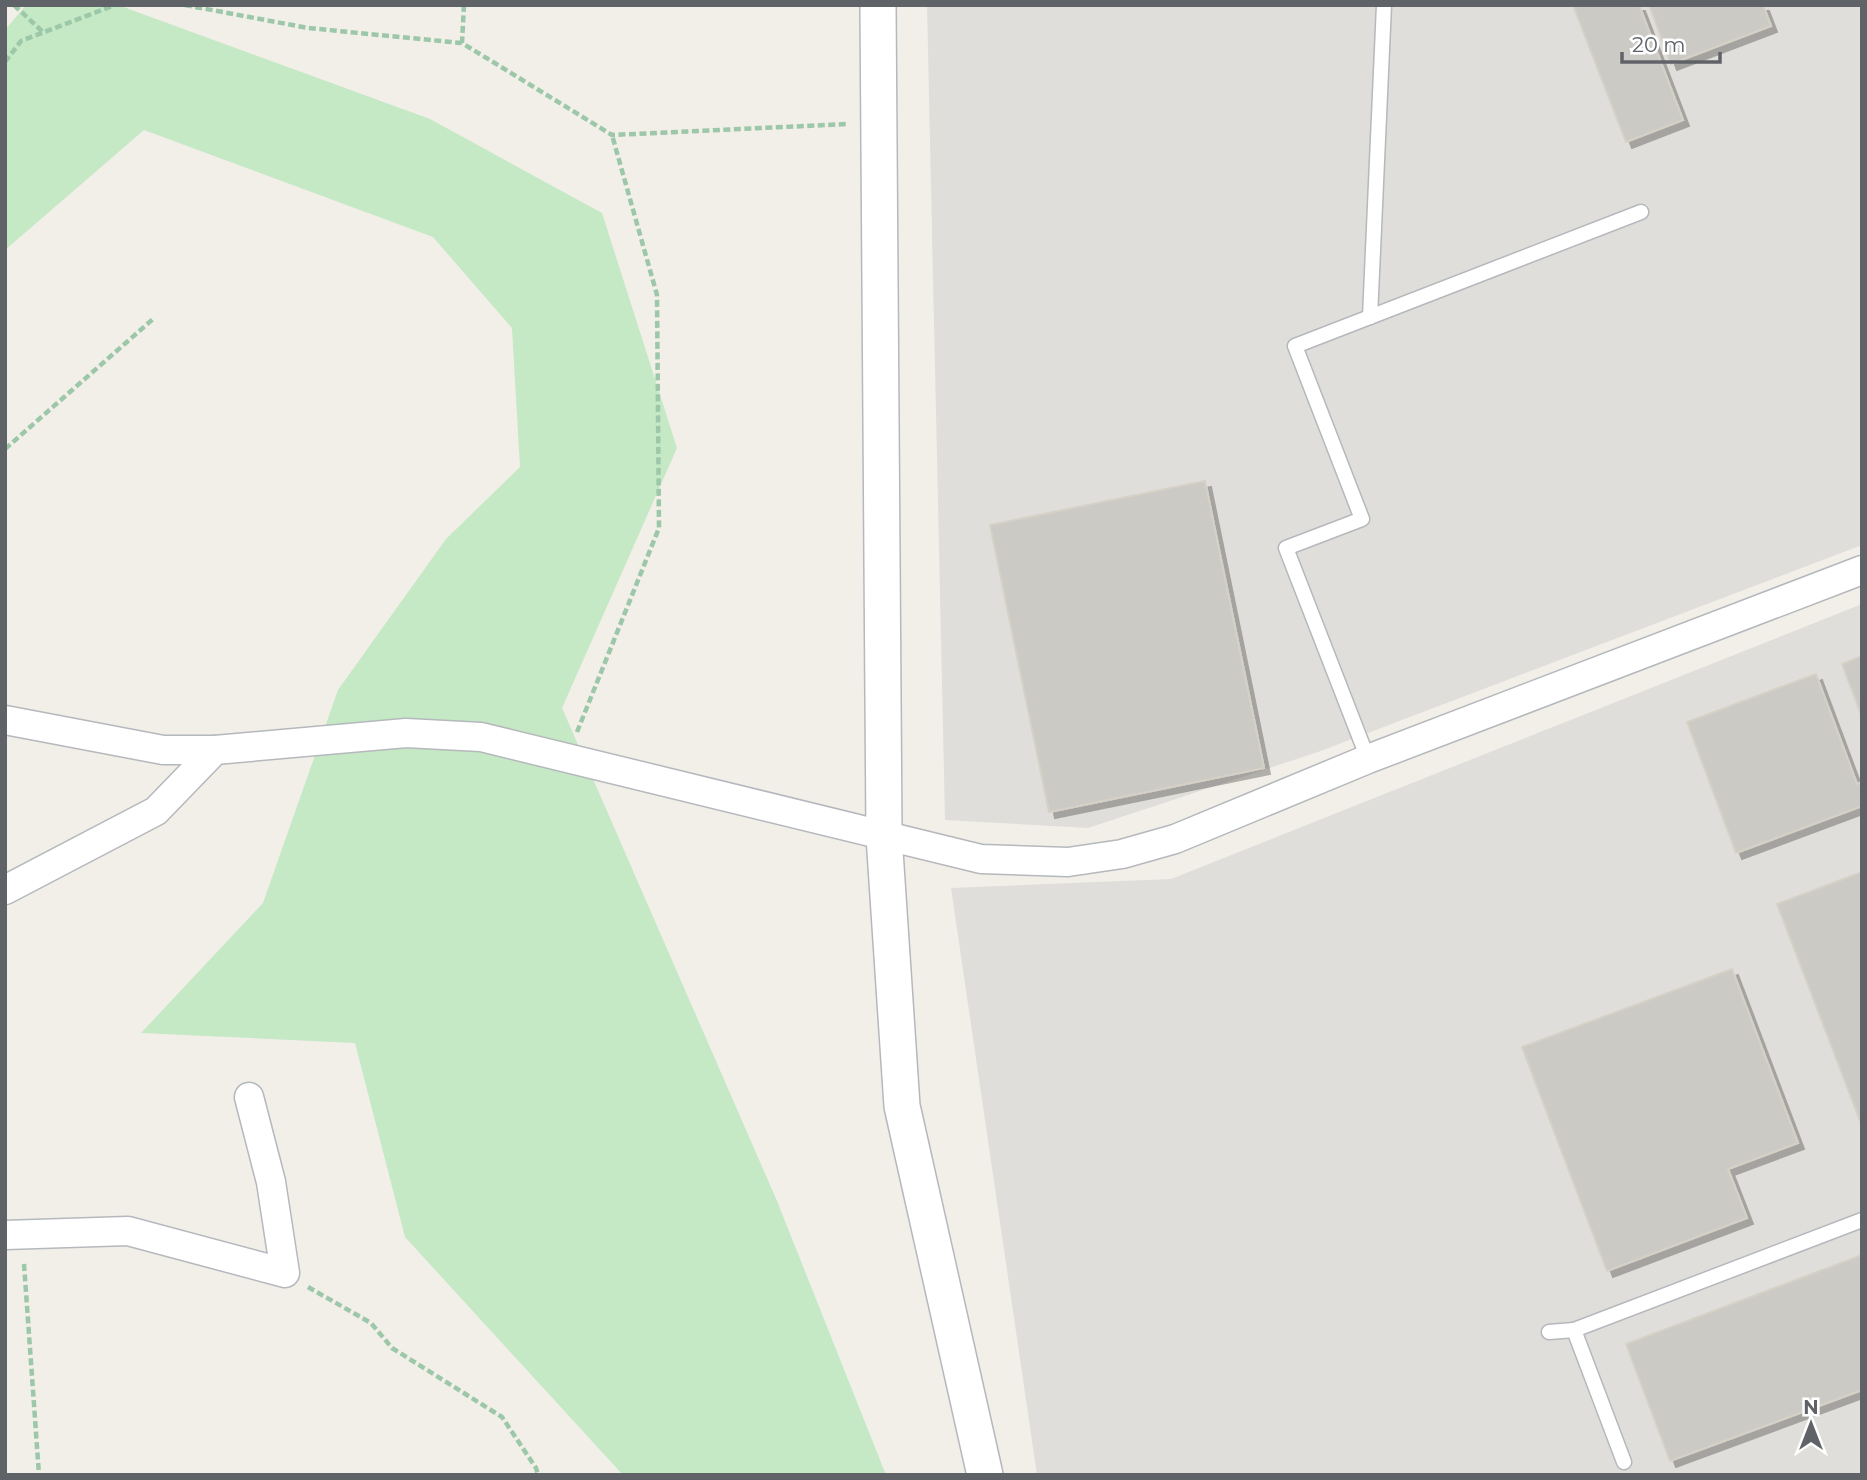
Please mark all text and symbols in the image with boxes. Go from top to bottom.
scale bar [1622,21,1720,65]
text: 20 m [1632,32,1686,57]
north arrow [1776,1389,1846,1459]
text: N [1803,1396,1819,1419]

